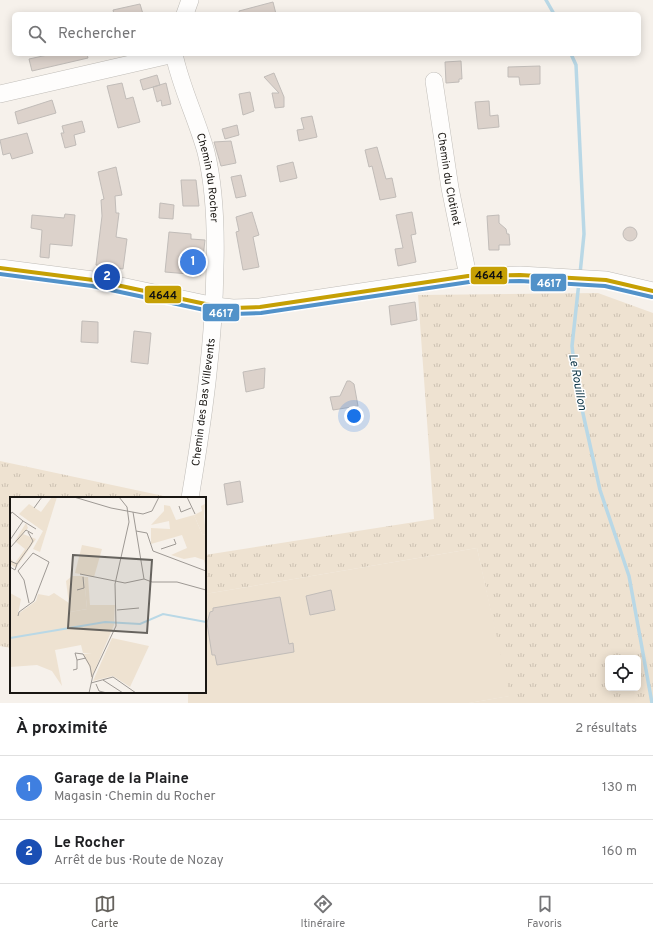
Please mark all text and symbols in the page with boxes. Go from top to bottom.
search box [12,12,641,56]
icon: search [26,23,48,45]
text: Rechercher [58,25,136,44]
street label: Chemin du Rocher [193,131,221,224]
street label: Chemin du Clotinet [434,131,464,227]
pin: 1 [180,247,206,277]
pin: 2 [94,262,120,292]
line badge: 4644 [470,266,508,285]
text: 4644 [475,269,503,283]
line badge: 4617 [530,273,567,292]
text: 4617 [537,277,561,291]
line badge: 4644 [144,285,182,304]
text: 4644 [149,289,177,303]
line badge: 4617 [202,303,240,322]
text: 4617 [209,307,233,321]
street label: Chemin des Bas Villevents [189,337,219,467]
water label: Le Rouillon [564,352,590,412]
your location [344,406,364,426]
inset map [10,497,206,693]
map controls [605,655,641,691]
button: locate [605,655,641,691]
text: À proximité [16,718,108,740]
text: 2 résultats [575,721,637,737]
text: Garage de la Plaine [54,770,189,789]
text: 1 [26,780,32,796]
text: 130 m [602,780,637,796]
text: Magasin · Chemin du Rocher [54,789,216,805]
text: Le Rocher [54,834,125,853]
text: 2 [25,844,33,860]
text: 160 m [602,844,637,860]
text: Arrêt de bus · Route de Nozay [54,853,224,869]
tab: Carte [91,893,118,931]
tab: Itinéraire [300,893,345,931]
tab: Favoris [527,893,562,931]

